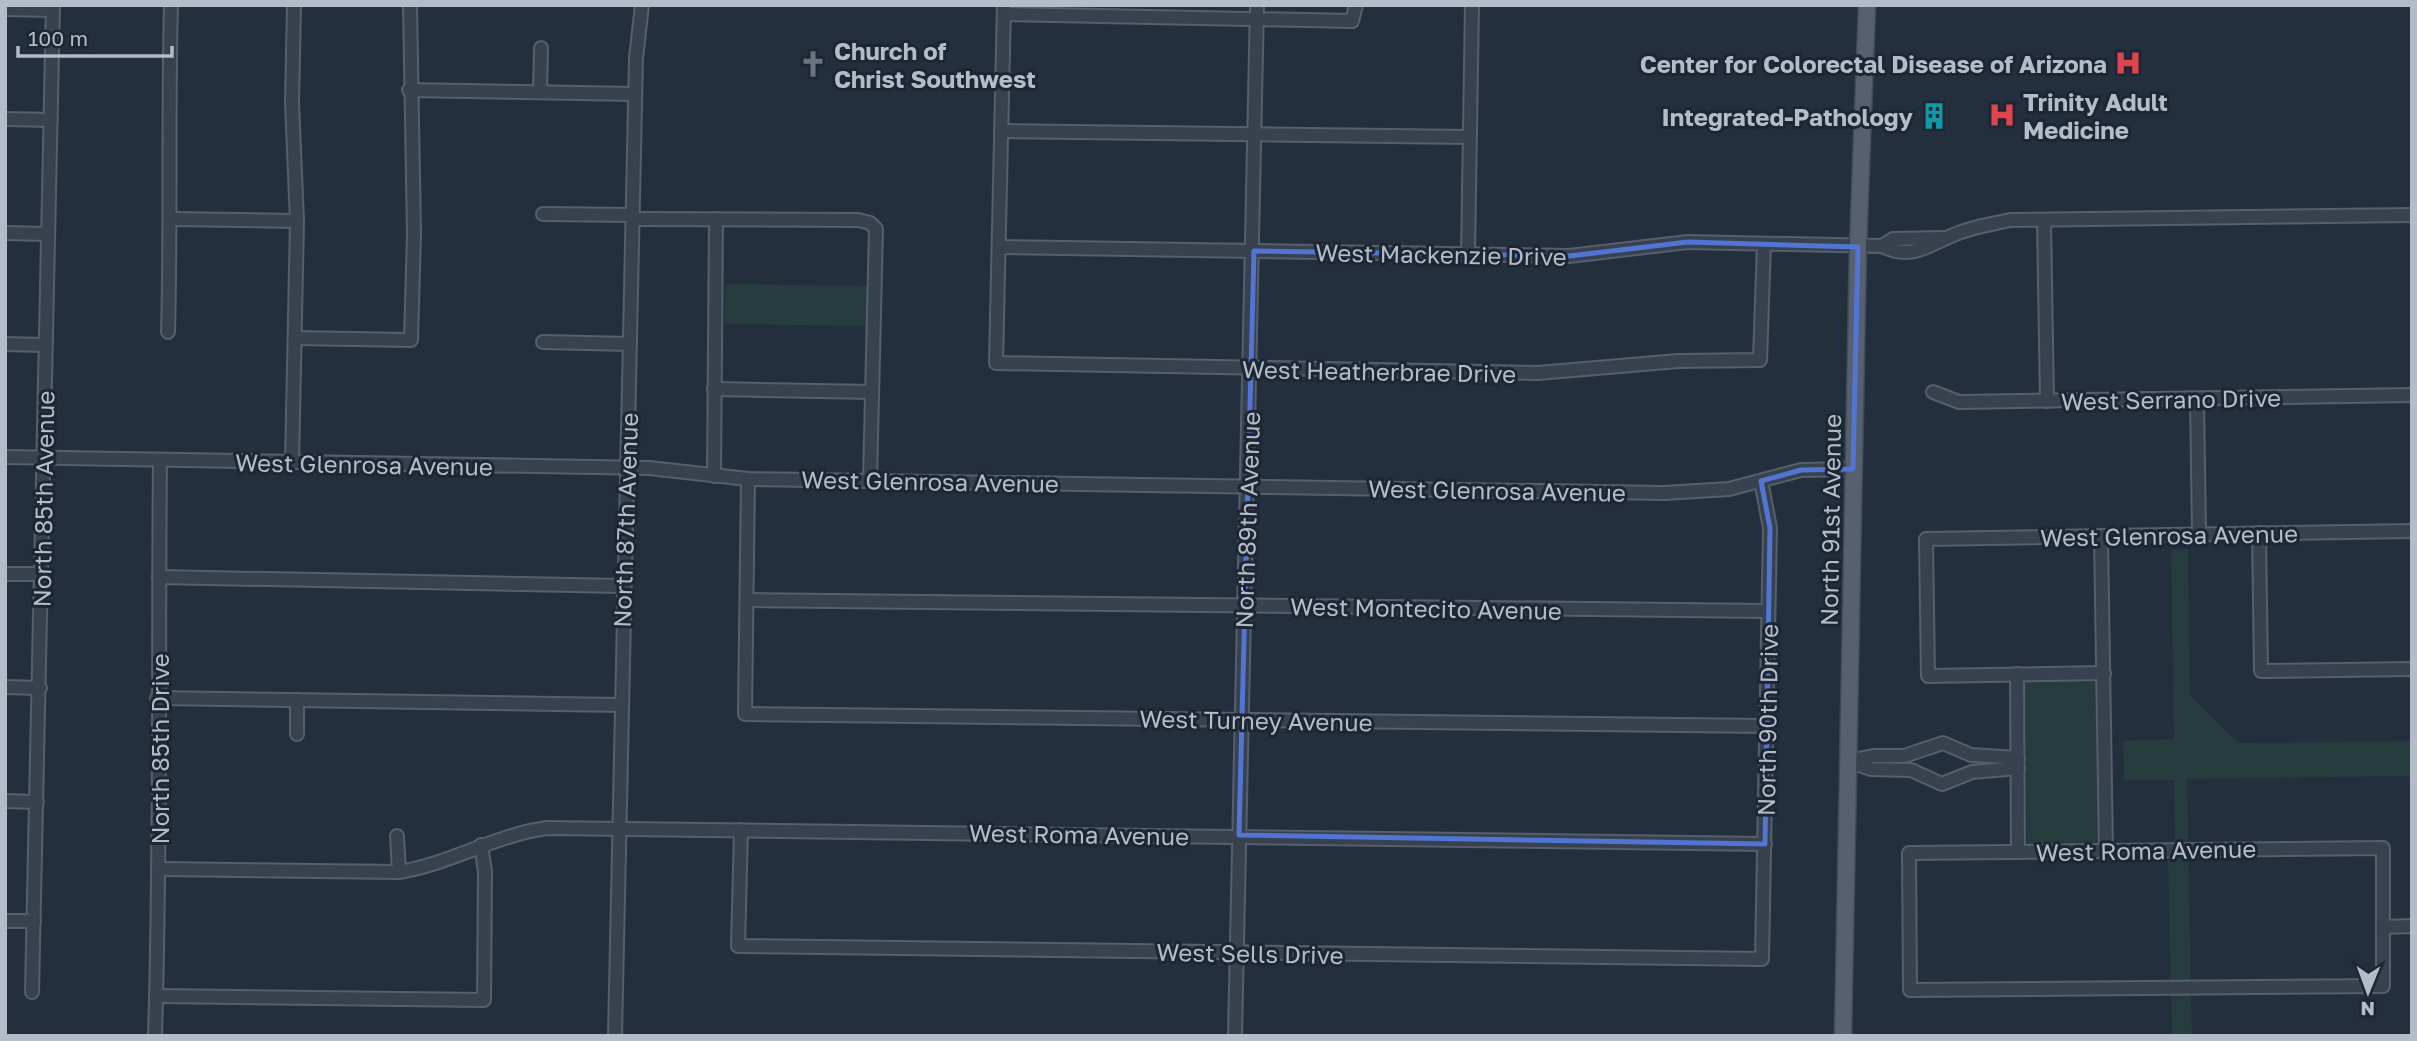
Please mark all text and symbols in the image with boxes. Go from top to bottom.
scale bar [18,14,172,58]
text: 100 m [28,25,88,51]
place label: Church of Christ Southwest [834,36,1036,93]
hospital icon: Center for Colorectal Disease of Arizona [2113,48,2143,78]
church icon: Church of Christ Southwest [798,49,828,79]
place label: Center for Colorectal Disease of Arizona [1640,49,2107,78]
place label: Trinity Adult Medicine [2023,87,2168,144]
hospital icon: Trinity Adult Medicine [1987,100,2017,130]
building icon: Integrated-Pathology [1919,101,1949,131]
place label: Integrated-Pathology [1662,102,1914,131]
street label: West Mackenzie Drive [1315,237,1567,271]
street label: West Heatherbrae Drive [1242,354,1516,388]
street label: West Serrano Drive [2061,383,2281,415]
street label: North 85th Avenue [27,391,59,607]
street label: North 89th Avenue [1229,411,1265,629]
street label: North 87th Avenue [607,412,643,628]
street label: North 91st Avenue [1814,414,1846,626]
street label: West Glenrosa Avenue [235,447,493,481]
street label: West Glenrosa Avenue [801,464,1059,498]
street label: West Glenrosa Avenue [1368,473,1626,507]
street label: West Glenrosa Avenue [2040,518,2298,552]
street label: West Montecito Avenue [1290,591,1562,625]
street label: North 90th Drive [1751,624,1783,816]
street label: North 85th Drive [145,653,174,845]
street label: West Turney Avenue [1139,703,1373,737]
street label: West Roma Avenue [969,818,1189,850]
street label: West Roma Avenue [2036,834,2256,866]
street label: West Sells Drive [1156,937,1344,969]
north arrow [2333,957,2403,1027]
text: N [2360,998,2375,1021]

